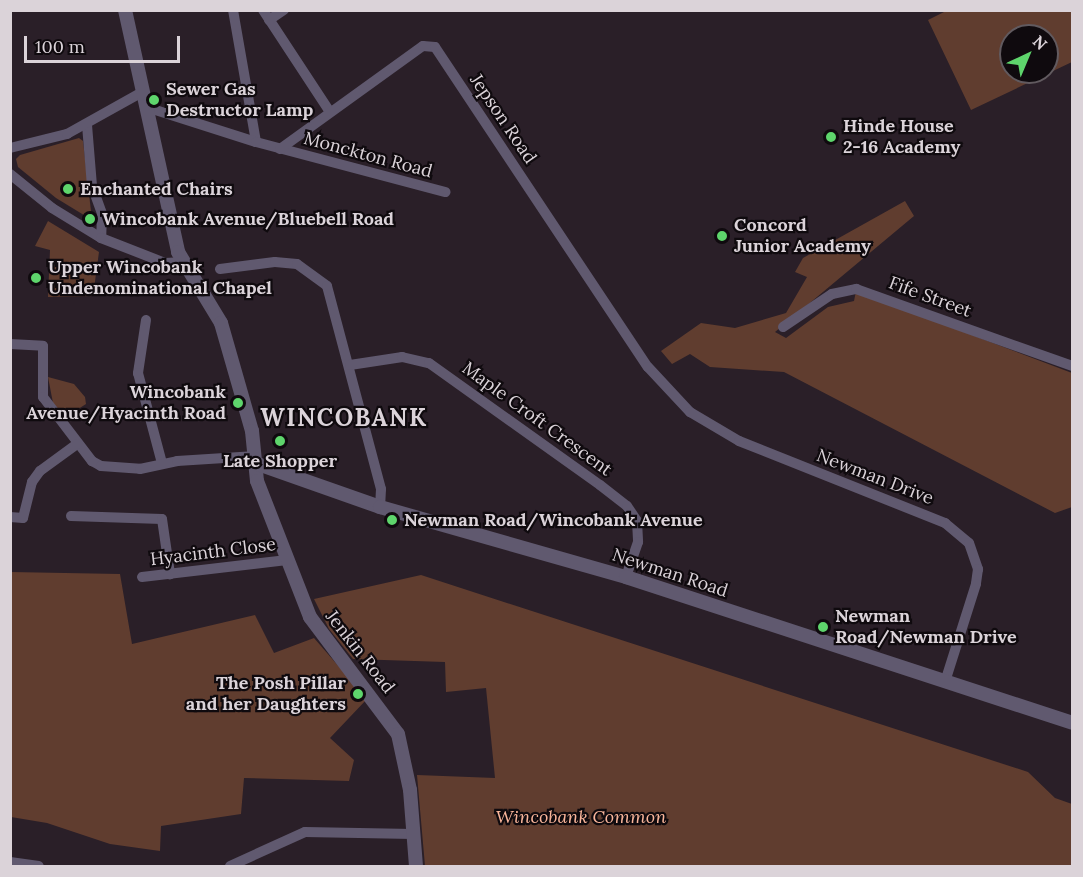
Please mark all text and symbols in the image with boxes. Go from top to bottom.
scale bar [27,24,183,62]
north arrow [999,24,1059,84]
text: N [1029,31,1052,54]
text: 100 m [35,35,85,58]
street label: Jepson Road [465,70,541,168]
place label: Sewer Gas Destructor Lamp [166,79,313,122]
marker: Sewer Gas Destructor Lamp [147,93,161,107]
place label: Hinde House 2-16 Academy [843,116,960,158]
street label: Monckton Road [301,127,435,183]
marker: Hinde House 2-16 Academy [824,130,838,144]
place label: Enchanted Chairs [80,178,233,200]
marker: Enchanted Chairs [61,182,75,196]
place label: Wincobank Avenue/Bluebell Road [102,208,394,230]
marker: Wincobank Avenue/Bluebell Road [83,212,97,226]
place label: Concord Junior Academy [734,215,871,258]
marker: Concord Junior Academy [715,229,729,243]
place label: Upper Wincobank Undenominational Chapel [48,257,272,300]
marker: Upper Wincobank Undenominational Chapel [29,271,43,285]
street label: Fife Street [886,272,974,322]
street label: Maple Croft Crescent [458,357,616,481]
place label: Wincobank Avenue/Hyacinth Road [26,382,226,424]
marker: Wincobank Avenue/Hyacinth Road [231,396,245,410]
district label: WINCOBANK [260,404,428,432]
marker: Late Shopper [273,434,287,448]
street label: Newman Drive [813,445,937,509]
place label: Late Shopper [223,450,337,472]
place label: Newman Road/Wincobank Avenue [404,509,703,531]
marker: Newman Road/Wincobank Avenue [385,513,399,527]
street label: Hyacinth Close [149,534,277,570]
street label: Newman Road [609,544,731,602]
street label: Jenkin Road [321,606,399,698]
place label: Newman Road/Newman Drive [835,606,1017,648]
marker: Newman Road/Newman Drive [816,620,830,634]
place label: The Posh Pillar and her Daughters [186,673,346,716]
marker: The Posh Pillar and her Daughters [351,687,365,701]
park label: Wincobank Common [496,806,666,828]

